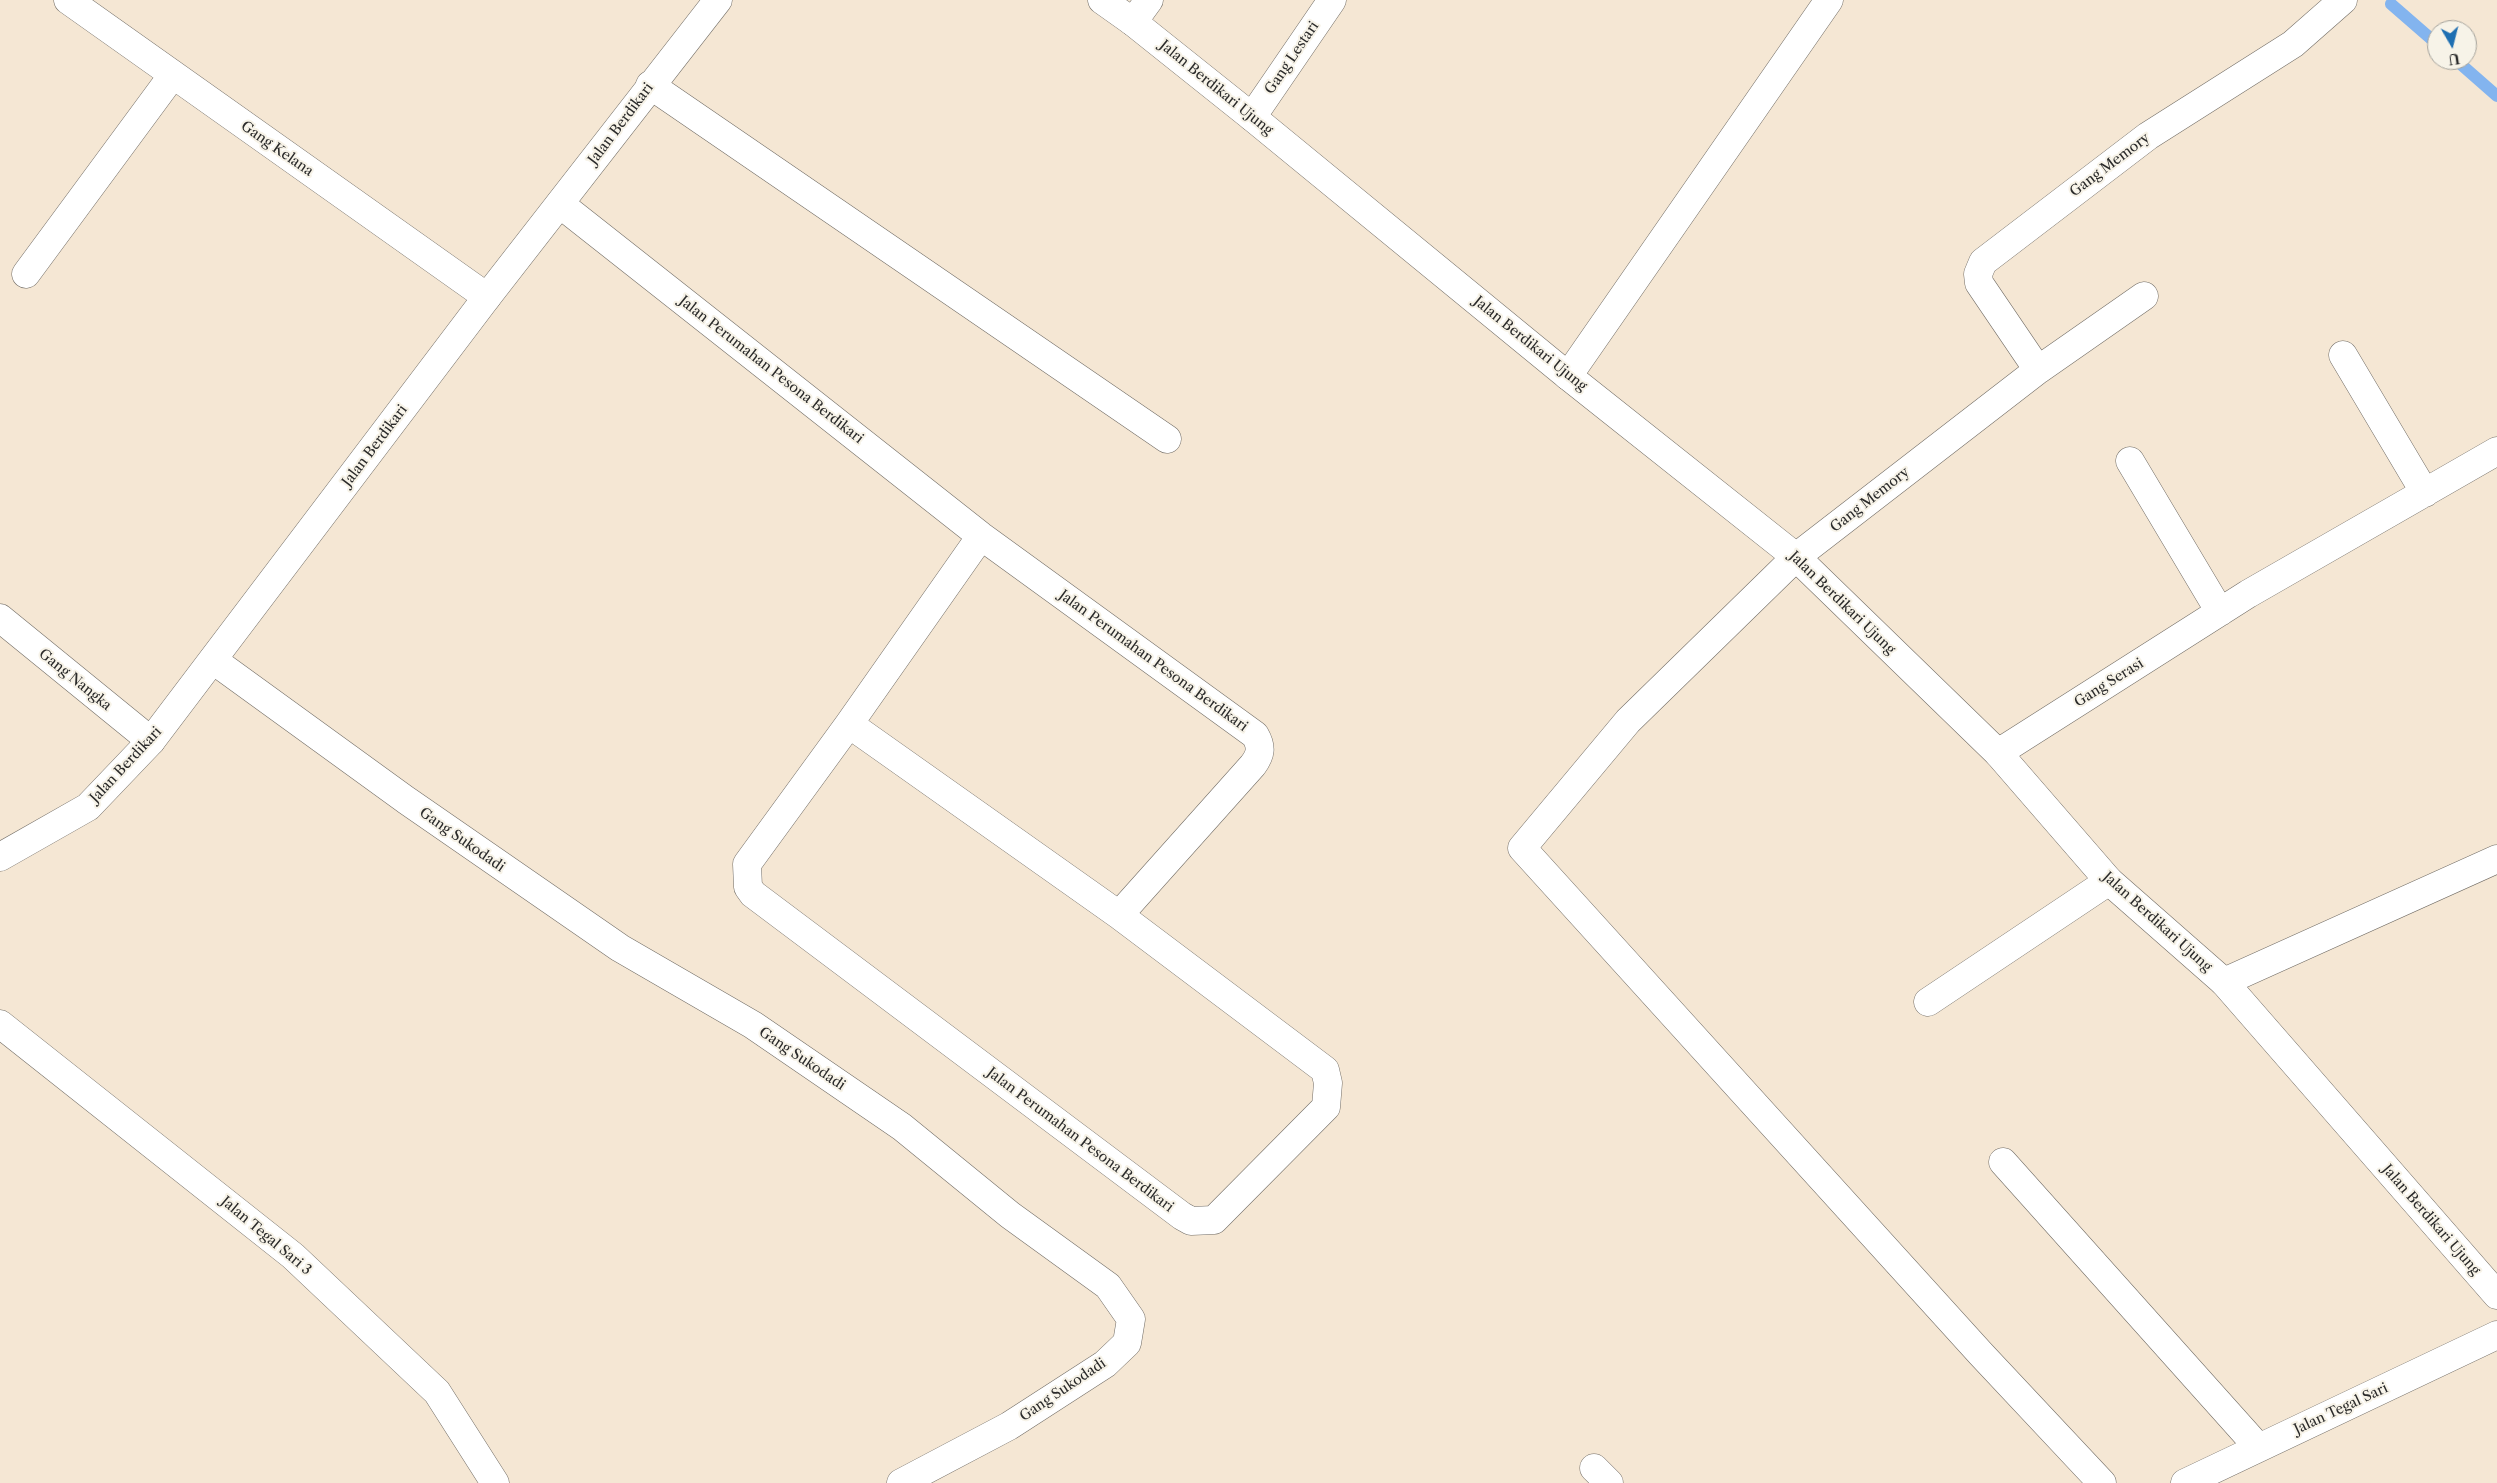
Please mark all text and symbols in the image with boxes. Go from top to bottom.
street label: Gang Lestari [1262,18,1322,98]
north arrow [2427,20,2477,70]
street label: Jalan Berdikari Ujung [1156,37,1276,139]
text: U [2447,49,2461,69]
street label: Jalan Berdikari [585,80,657,168]
street label: Gang Kelana [238,118,316,180]
street label: Gang Memory [2067,130,2153,200]
street label: Jalan Perumahan Pesona Berdikari [676,293,866,447]
street label: Jalan Berdikari Ujung [1470,293,1590,395]
street label: Jalan Berdikari [339,402,411,490]
street label: Gang Memory [1827,464,1913,536]
street label: Jalan Berdikari Ujung [1786,548,1898,658]
street label: Jalan Perumahan Pesona Berdikari [1055,587,1251,735]
street label: Gang Nangka [35,646,115,714]
street label: Gang Serasi [2071,655,2147,711]
street label: Jalan Berdikari [87,724,165,806]
street label: Gang Sukodadi [416,804,508,876]
street label: Jalan Berdikari Ujung [2099,869,2215,975]
street label: Gang Sukodadi [756,1024,848,1094]
street label: Jalan Perumahan Pesona Berdikari [983,1064,1177,1216]
street label: Jalan Berdikari Ujung [2378,1161,2484,1279]
street label: Jalan Tegal Sari 3 [217,1193,315,1279]
street label: Gang Sukodadi [1017,1355,1109,1425]
street label: Jalan Tegal Sari [2291,1380,2391,1438]

